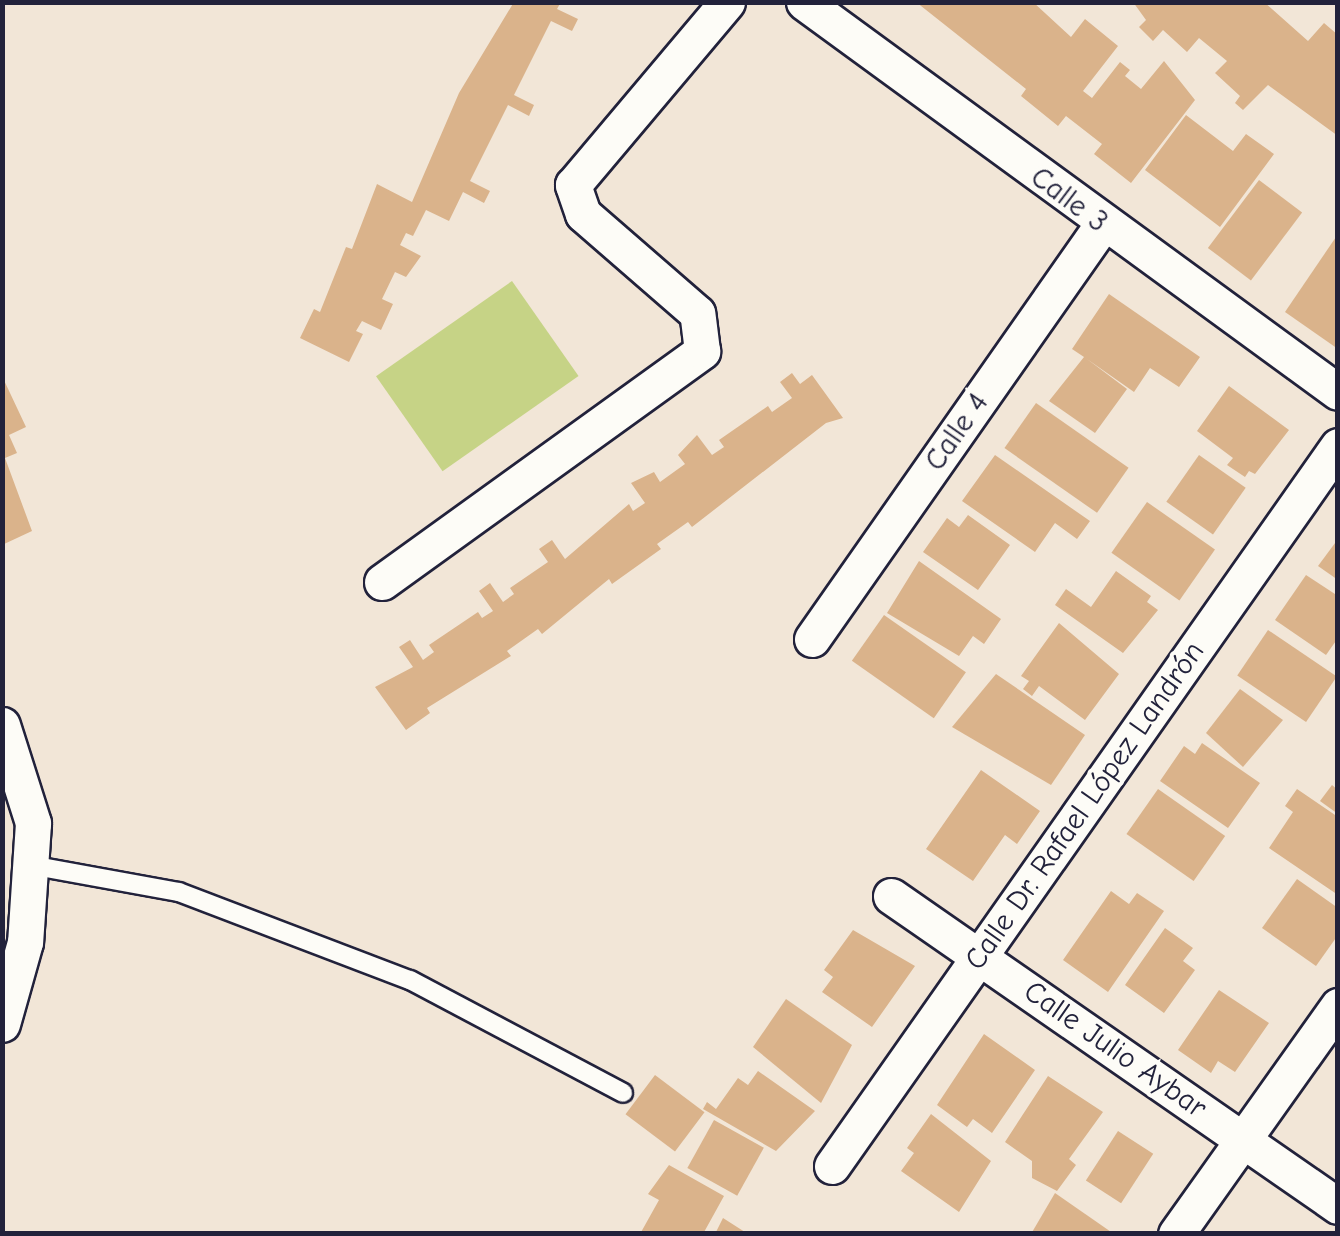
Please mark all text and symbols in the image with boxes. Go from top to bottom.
street label: Calle 3 [1023,159,1115,241]
street label: Calle 4 [917,386,997,478]
street label: Calle Dr. Rafael López Landrón [958,635,1212,977]
street label: Calle Julio Aybar [1017,974,1213,1126]

